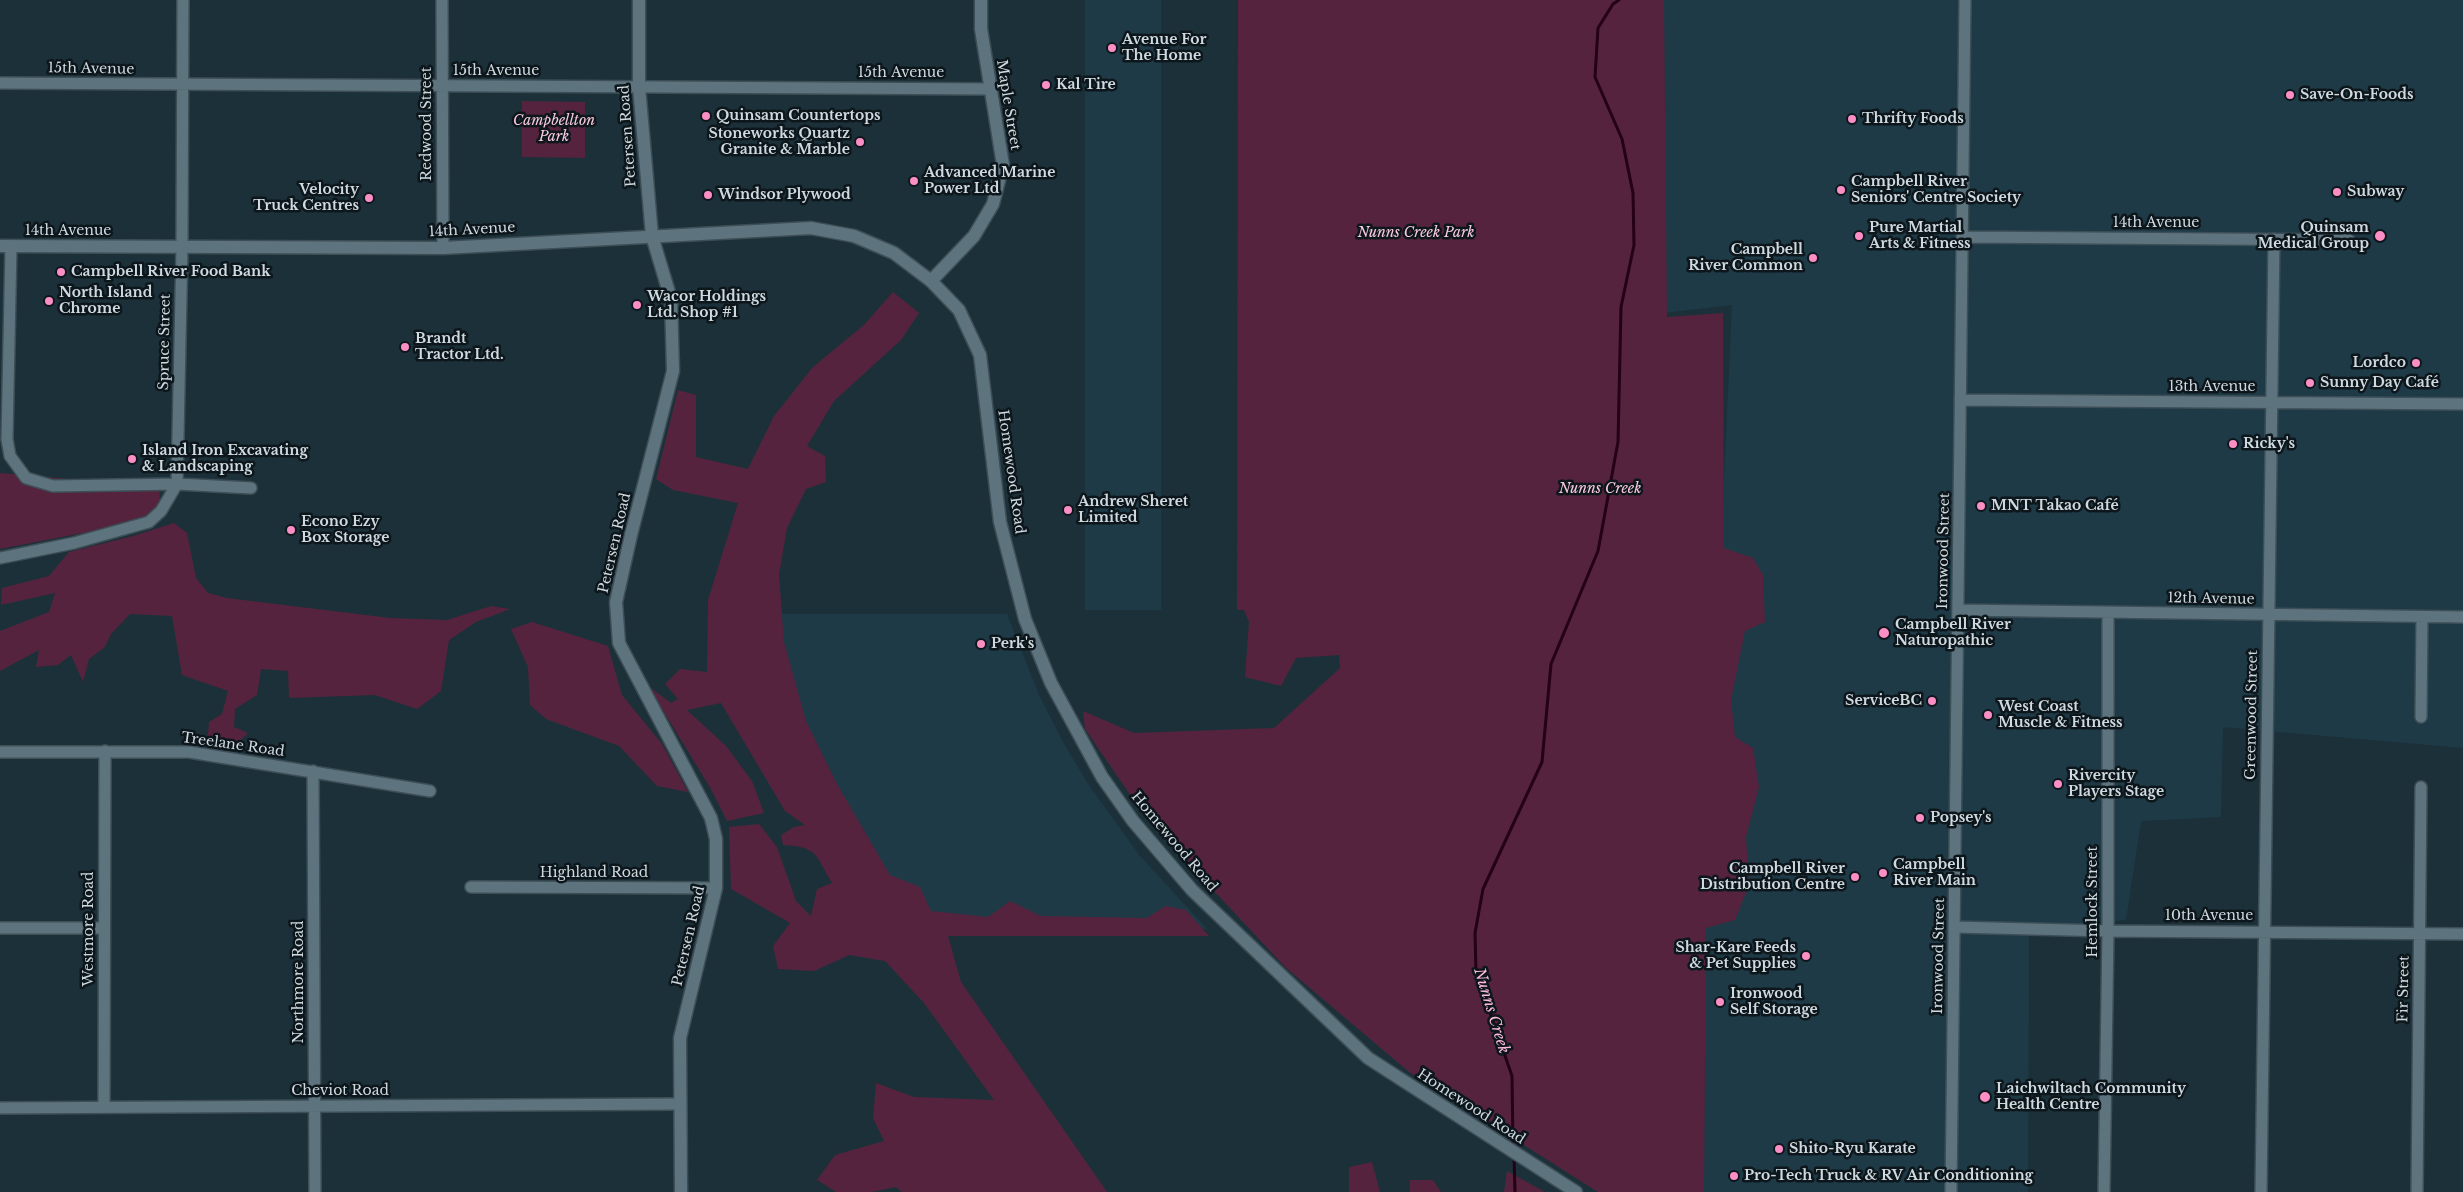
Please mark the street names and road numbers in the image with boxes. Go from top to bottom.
street label: Maple Street [993,59,1023,151]
street label: 15th Avenue [48,60,134,78]
street label: 15th Avenue [453,63,539,79]
street label: 15th Avenue [858,65,944,81]
street label: Redwood Street [419,67,435,181]
street label: Petersen Road [616,84,640,188]
street label: 14th Avenue [2113,215,2199,231]
street label: 14th Avenue [428,219,516,241]
street label: 14th Avenue [25,223,111,239]
street label: Spruce Street [156,294,174,390]
street label: 13th Avenue [2168,379,2256,395]
street label: Homewood Road [994,409,1028,535]
street label: Petersen Road [595,491,635,595]
street label: Ironwood Street [1935,493,1953,609]
street label: 12th Avenue [2167,590,2255,608]
street label: Greenwood Street [2242,650,2262,780]
street label: Treelane Road [180,729,286,761]
street label: Homewood Road [1127,789,1221,895]
street label: Hemlock Street [2085,846,2101,958]
street label: Highland Road [540,865,648,881]
street label: Westmore Road [81,871,97,987]
street label: Petersen Road [669,884,709,988]
street label: Ironwood Street [1930,898,1948,1014]
street label: 10th Avenue [2165,908,2253,924]
street label: Northmore Road [291,921,307,1043]
street label: Fir Street [2395,955,2413,1023]
street label: Homewood Road [1414,1066,1528,1148]
street label: Cheviot Road [291,1083,389,1099]

